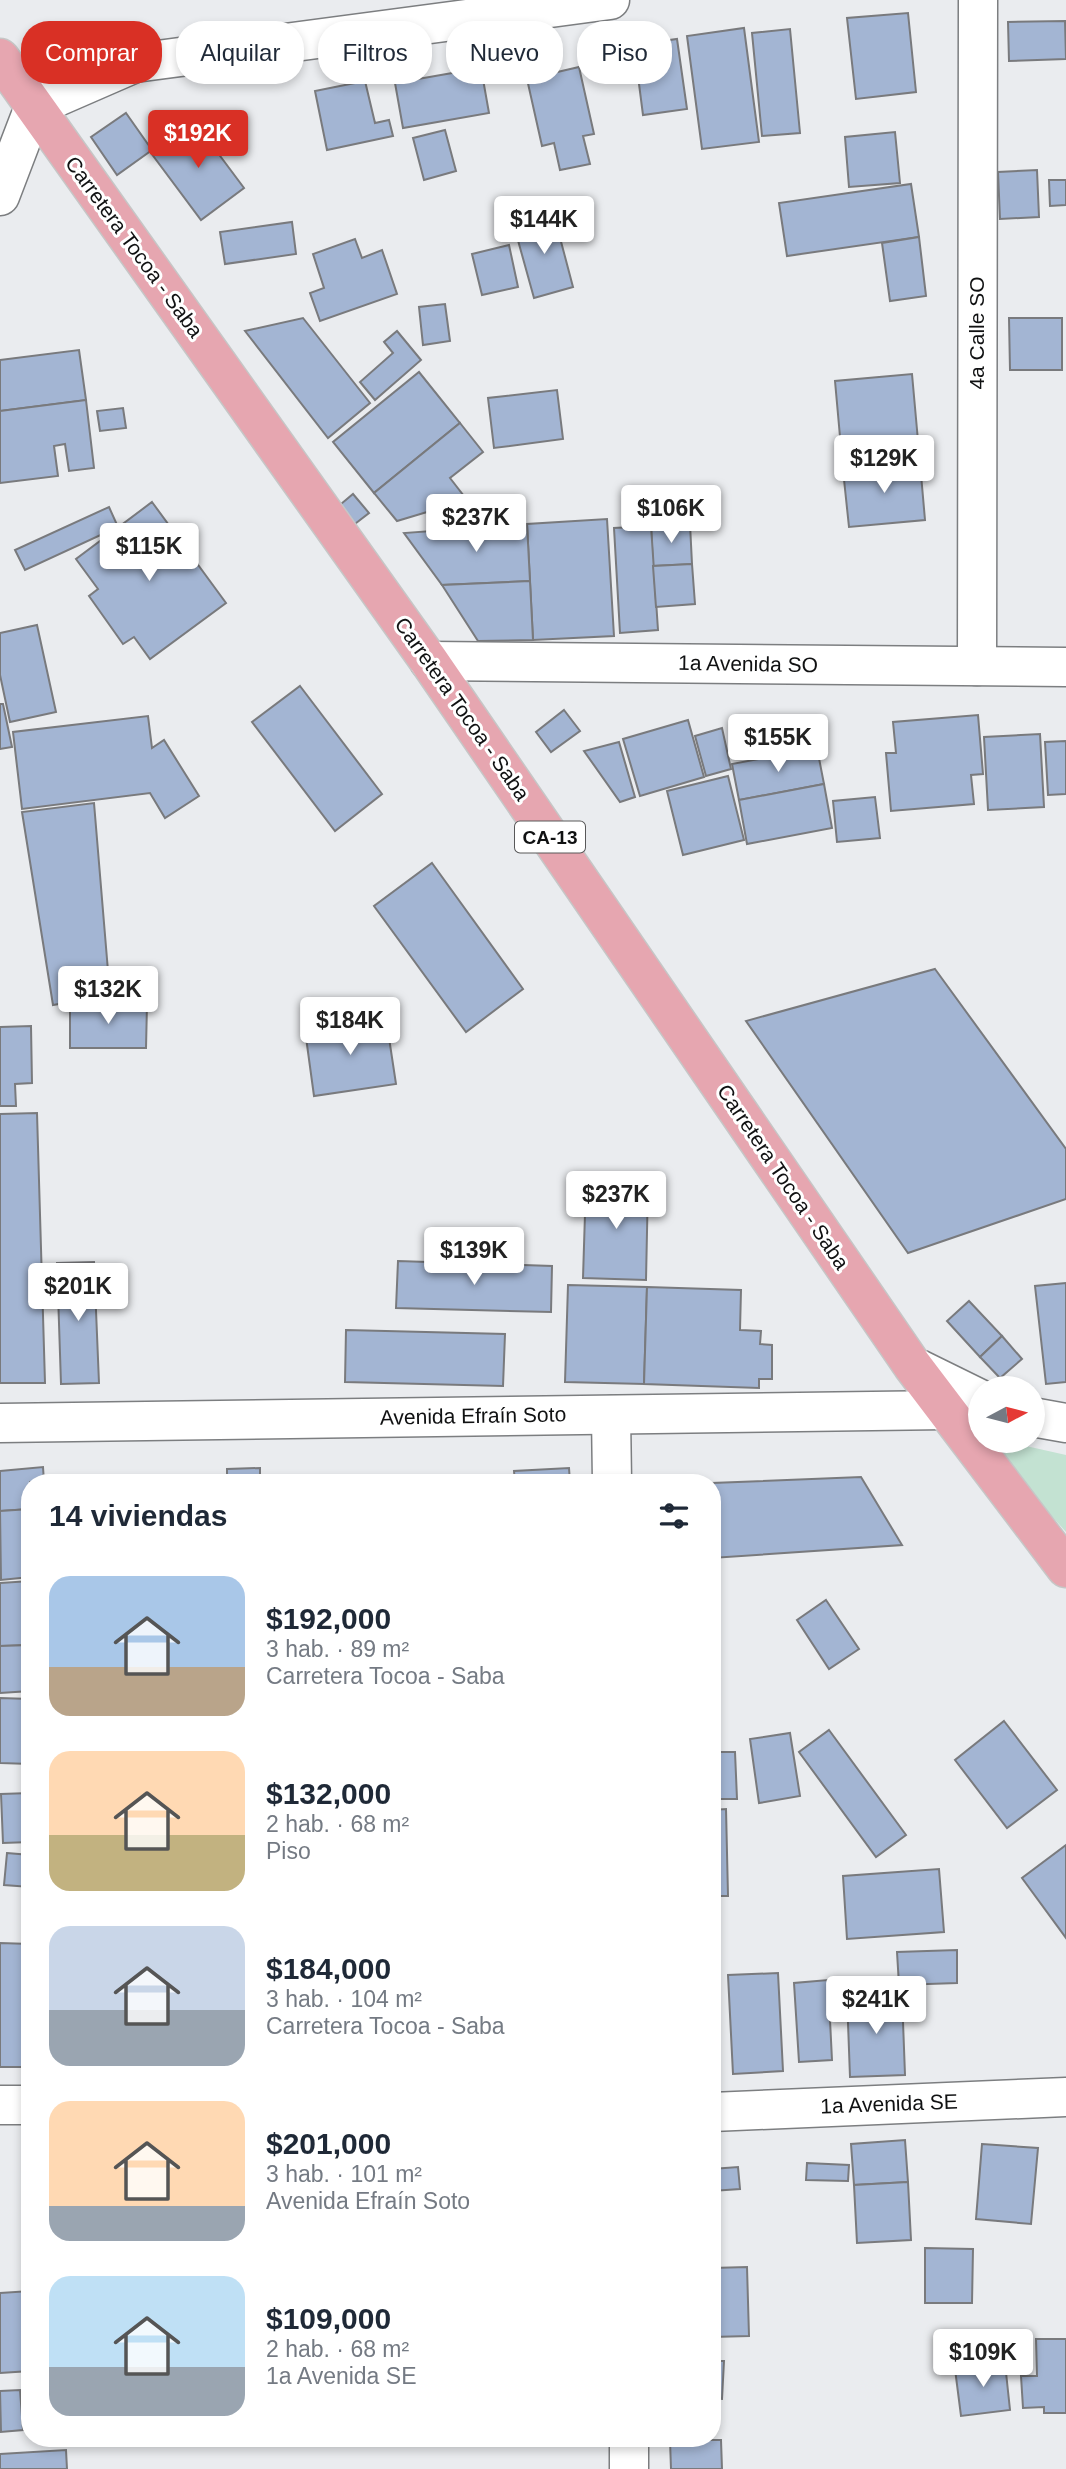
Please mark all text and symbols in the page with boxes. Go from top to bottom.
chip: Comprar [21,21,162,84]
chip: Alquilar [176,21,304,84]
chip: Filtros [318,21,432,84]
chip: Nuevo [446,21,563,84]
chip: Piso [577,21,672,84]
pin: $192K [149,110,247,170]
text: $192K [164,120,232,146]
street label: Carretera Tocoa - Saba [61,152,208,342]
pin: $144K [495,196,593,256]
text: $144K [510,206,578,232]
street label: 4a Calle SO [965,276,988,390]
pin: $129K [835,435,933,495]
text: $129K [850,445,918,471]
pin: $106K [622,486,720,545]
pin: $237K [427,494,525,554]
text: $106K [637,495,705,521]
text: $237K [442,504,510,530]
pin: $115K [100,524,198,583]
text: $115K [116,533,182,559]
street label: Carretera Tocoa - Saba [390,613,535,805]
street label: 1a Avenida SO [678,651,818,676]
pin: $155K [729,714,827,774]
text: $155K [744,724,812,750]
road number: CA-13 [515,822,585,852]
pin: $132K [59,967,157,1026]
text: $132K [74,976,142,1002]
pin: $184K [301,998,399,1057]
text: $184K [316,1007,384,1033]
street label: Carretera Tocoa - Saba [713,1080,854,1274]
pin: $237K [567,1172,665,1231]
text: $237K [582,1181,650,1207]
pin: $139K [425,1228,523,1287]
text: $139K [440,1237,508,1263]
pin: $201K [29,1264,127,1323]
text: $201K [44,1273,112,1299]
north arrow [968,1376,1045,1452]
map controls [968,1376,1045,1453]
street label: Avenida Efraín Soto [380,1402,566,1429]
icon: filters [655,1497,693,1535]
text: 14 viviendas [49,1499,227,1532]
text: $192,000 [266,1602,391,1635]
icon: home [105,1604,189,1688]
text: 3 hab. · 89 m² [266,1636,409,1662]
text: Carretera Tocoa - Saba [266,1663,505,1689]
text: $132,000 [266,1777,391,1810]
icon: home [105,1779,189,1863]
text: 2 hab. · 68 m² [266,1811,409,1837]
text: Piso [266,1838,311,1864]
text: $184,000 [266,1952,391,1985]
icon: home [105,1954,189,2038]
pin: $241K [827,1976,925,2036]
text: 3 hab. · 104 m² [266,1986,422,2012]
text: $241K [842,1986,910,2012]
text: Carretera Tocoa - Saba [266,2013,505,2039]
street label: 1a Avenida SE [820,2090,958,2117]
text: $201,000 [266,2127,391,2160]
icon: home [105,2129,189,2213]
text: 3 hab. · 101 m² [266,2161,422,2187]
text: Avenida Efraín Soto [266,2188,470,2214]
text: $109,000 [266,2302,391,2335]
icon: home [105,2304,189,2388]
pin: $109K [934,2330,1032,2389]
text: 2 hab. · 68 m² [266,2336,409,2362]
text: $109K [949,2339,1017,2365]
text: 1a Avenida SE [266,2363,416,2389]

